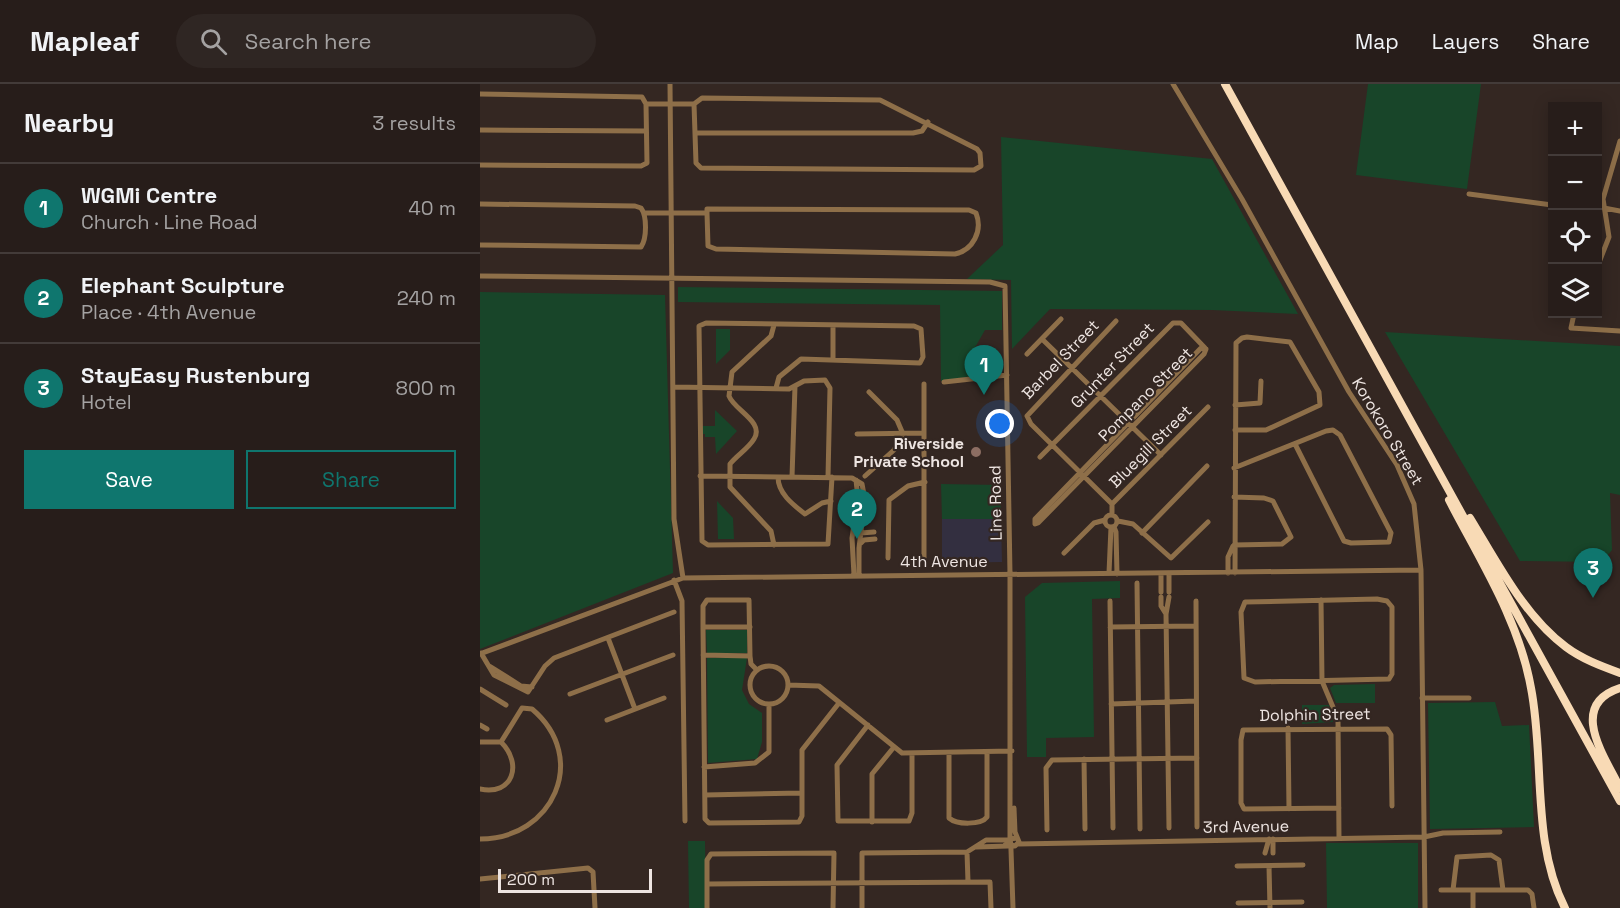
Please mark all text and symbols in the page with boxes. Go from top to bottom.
search box [176,14,596,68]
text: Mapleaf [30,23,140,59]
icon: search [197,25,230,58]
text: Search here [245,27,372,55]
text: Map [1355,28,1399,55]
text: Layers [1432,28,1499,55]
text: Share [1532,28,1590,55]
map controls [1548,102,1602,318]
button: + [1548,102,1602,156]
text: Nearby [24,106,114,140]
text: 3 results [372,110,456,136]
button: − [1548,156,1602,210]
text: WGMi Centre [81,181,217,209]
text: 1 [39,195,48,221]
text: 40 m [408,195,456,221]
text: Church · Line Road [81,209,258,235]
button: locate [1548,210,1602,264]
button: layers [1548,264,1602,318]
text: Elephant Sculpture [81,271,285,299]
text: 2 [38,285,49,311]
text: 240 m [397,285,456,311]
text: Place · 4th Avenue [81,299,256,325]
street label: Barbel Street [1017,315,1104,404]
street label: Grunter Street [1066,318,1159,413]
street label: Pompano Street [1094,343,1197,446]
pin: 1 [964,346,1004,395]
text: StayEasy Rustenburg [81,361,310,389]
street label: Korokoro Street [1347,374,1428,489]
text: 3 [37,375,50,401]
text: 800 m [396,375,456,401]
text: Hotel [81,389,132,415]
street label: Bluegill Street [1104,400,1196,492]
your location [985,409,1014,438]
place label: Riverside Private School [853,433,964,472]
marker: Riverside Private School [969,445,983,459]
button: Save [24,450,234,509]
button: Share [246,450,456,509]
street label: Line Road [984,465,1007,541]
pin: 2 [838,490,877,539]
pin: 3 [1574,548,1612,598]
street label: 4th Avenue [900,551,988,572]
street label: Dolphin Street [1259,703,1371,726]
street label: 3rd Avenue [1203,815,1289,838]
scale bar [498,866,652,894]
text: 200 m [507,869,555,890]

